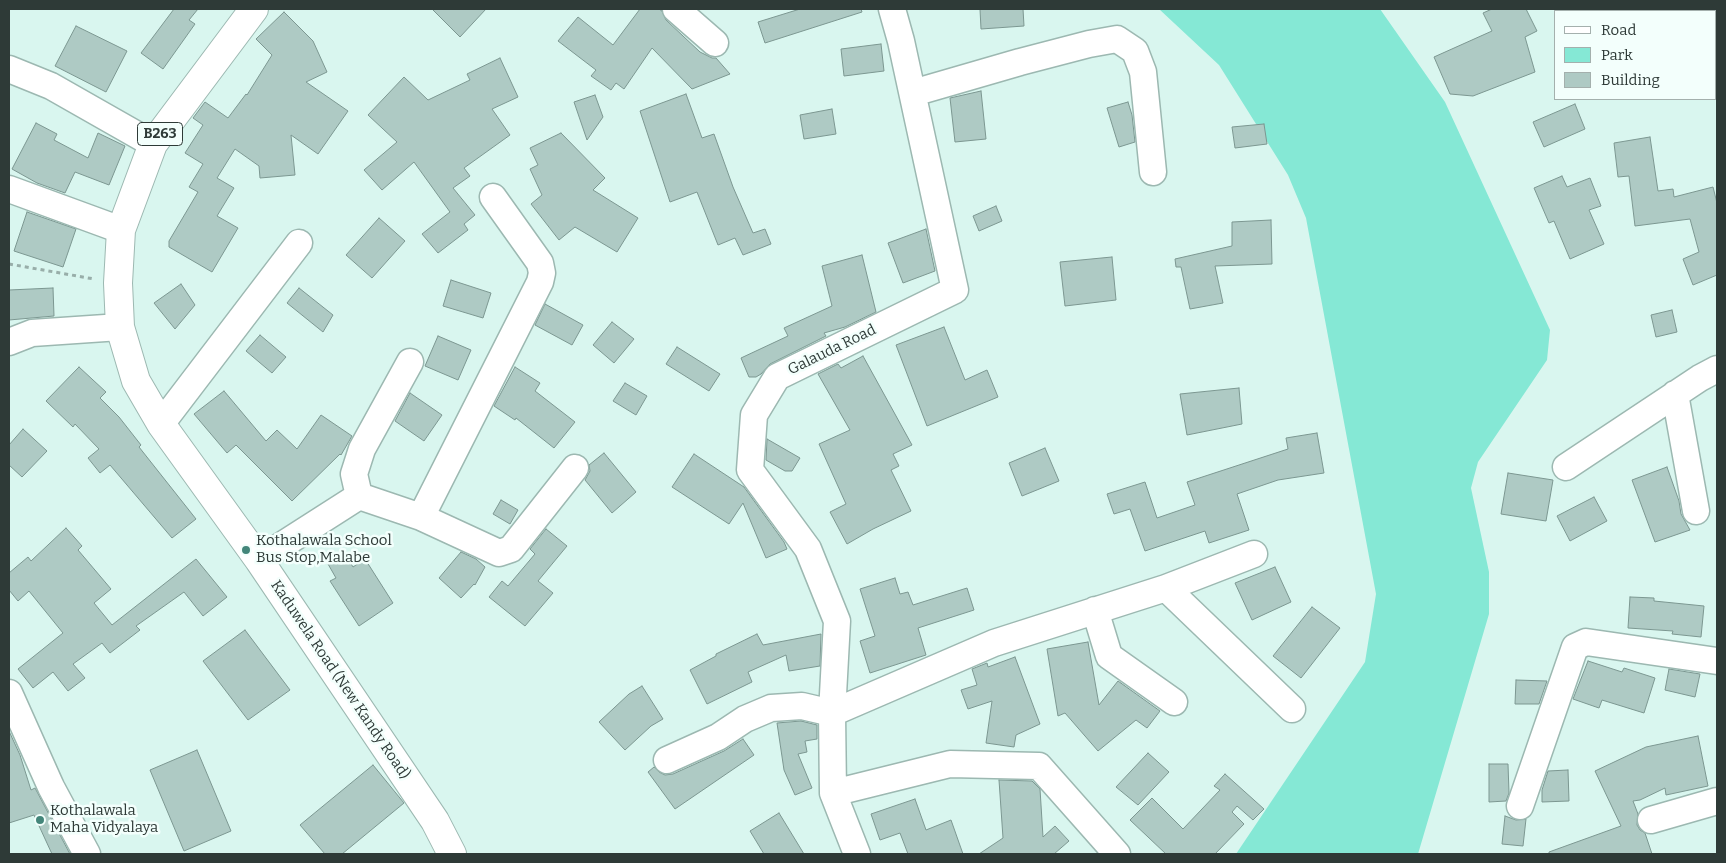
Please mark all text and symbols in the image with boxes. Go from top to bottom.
legend [1554,10,1716,100]
text: Road [1601,21,1636,39]
text: Park [1601,46,1633,64]
text: Building [1601,71,1660,89]
road number: B263 [138,122,182,146]
street label: Galauda Road [785,321,879,379]
place label: Kothalawala School Bus Stop,Malabe [256,532,392,567]
marker: Kothalawala School Bus Stop,Malabe [240,544,252,556]
street label: Kaduwela Road (New Kandy Road) [267,577,413,783]
place label: Kothalawala Maha Vidyalaya [50,802,158,837]
marker: Kothalawala Maha Vidyalaya [34,814,46,826]

